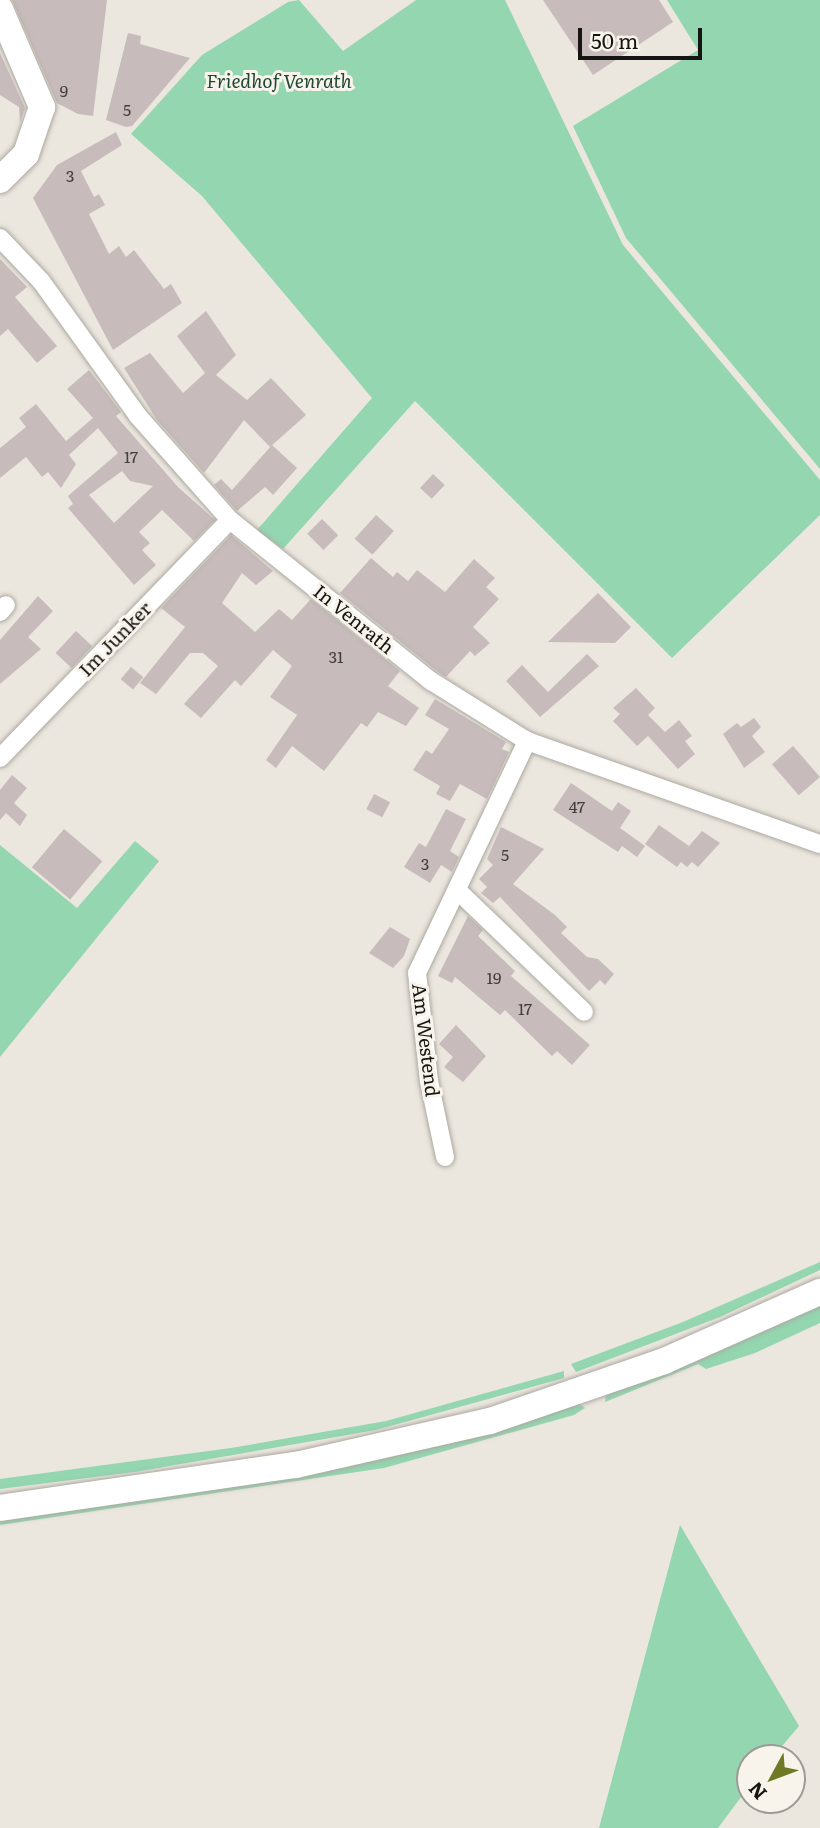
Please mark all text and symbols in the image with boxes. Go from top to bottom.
scale bar [582,14,706,58]
text: 50 m [591,24,638,55]
park label: Friedhof Venrath [206,70,352,92]
house number: 9 [60,80,68,100]
house number: 5 [123,99,131,119]
house number: 3 [66,165,74,185]
house number: 17 [124,446,138,466]
street label: In Venrath [309,580,399,658]
street label: Im Junker [74,597,156,681]
house number: 31 [328,646,344,666]
house number: 47 [569,796,585,816]
house number: 5 [501,844,509,864]
house number: 3 [421,853,429,873]
house number: 19 [487,967,501,987]
street label: Am Westend [408,982,444,1098]
house number: 17 [518,998,532,1018]
north arrow [736,1744,806,1814]
text: N [741,1776,772,1807]

